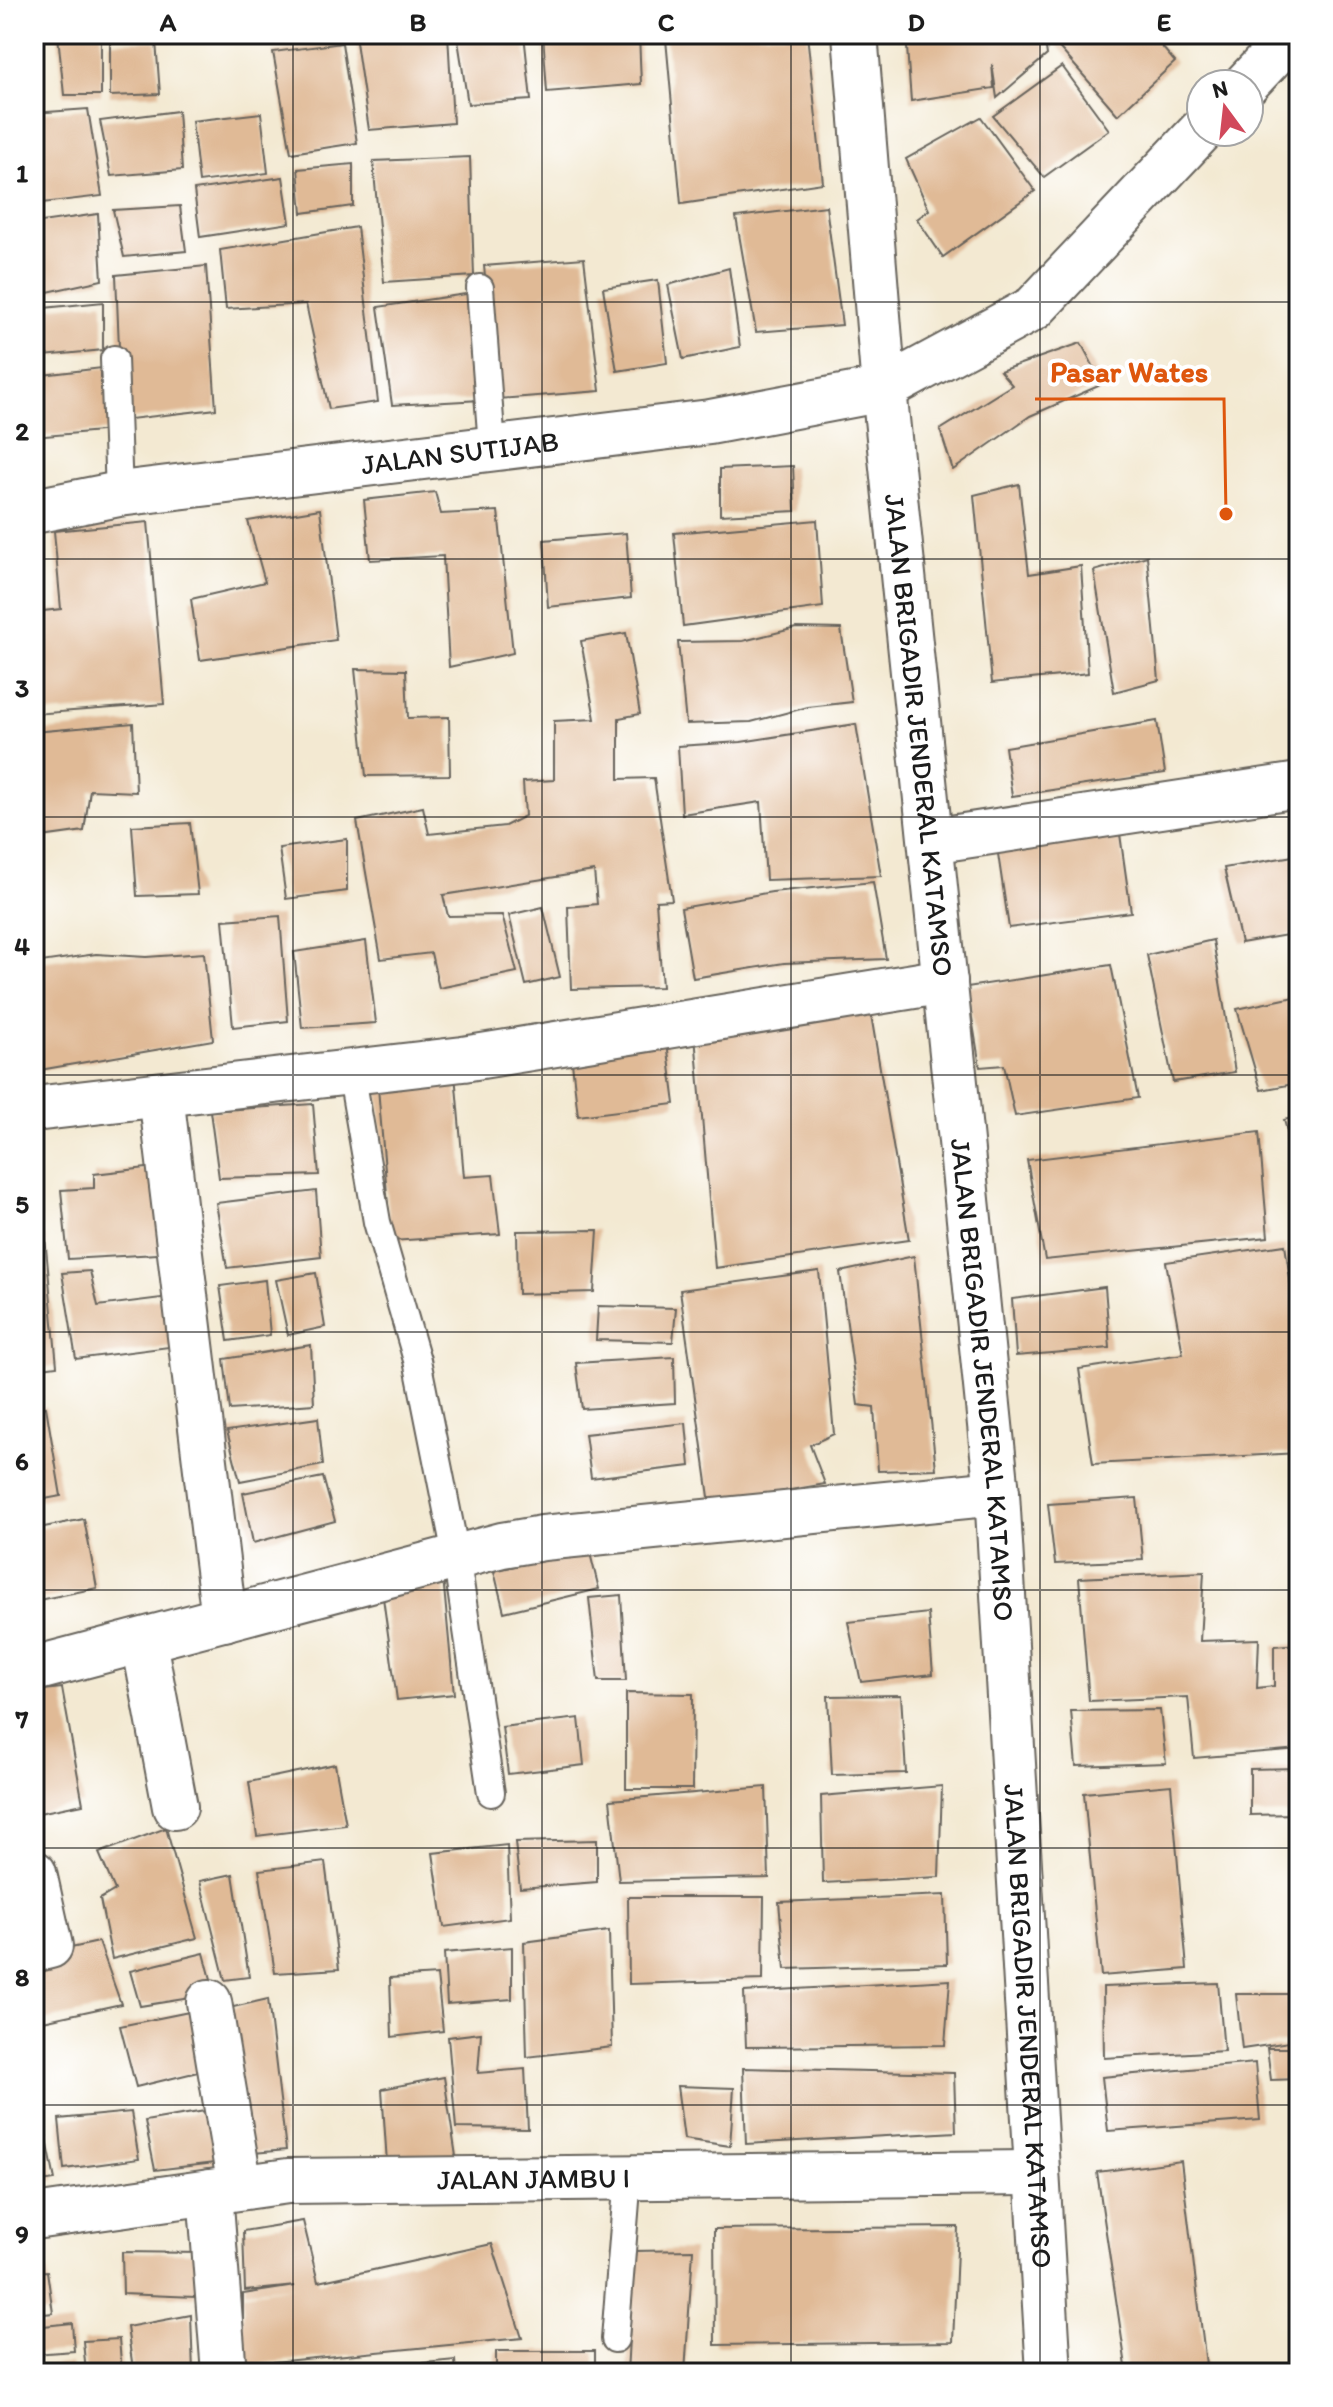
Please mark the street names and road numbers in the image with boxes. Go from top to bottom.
street label: JALAN SUTIJAB [359,424,560,481]
street label: JALAN BRIGADIR JENDERAL KATAMSO [878,492,961,978]
street label: JALAN BRIGADIR JENDERAL KATAMSO [944,1137,1022,1622]
street label: JALAN BRIGADIR JENDERAL KATAMSO [997,1783,1060,2269]
street label: JALAN JAMBU I [437,2160,630,2196]

